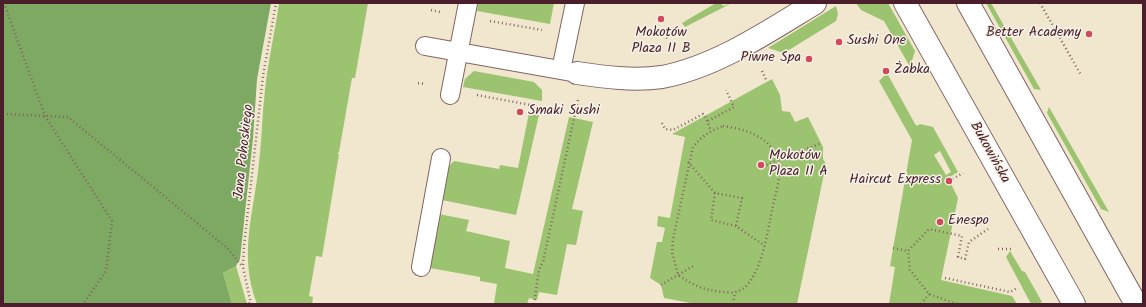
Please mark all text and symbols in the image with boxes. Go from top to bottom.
marker: Mokotów Plaza II B [656,14,666,24]
place label: Mokotów Plaza II B [631,26,691,58]
place label: Better Academy [986,26,1081,42]
marker: Better Academy [1084,29,1094,39]
place label: Sushi One [847,34,906,50]
marker: Sushi One [834,37,844,47]
place label: Piwne Spa [741,51,801,67]
marker: Piwne Spa [804,54,814,64]
place label: Żabka [894,63,930,79]
marker: Żabka [881,66,891,76]
street label: Jana Pohoskiego [232,104,258,200]
place label: Smaki Sushi [528,104,600,120]
marker: Smaki Sushi [515,107,525,117]
street label: Bukowińska [965,119,1013,187]
place label: Mokotów Plaza II A [769,149,828,182]
marker: Mokotów Plaza II A [756,160,766,170]
place label: Haircut Express [849,173,941,189]
marker: Haircut Express [944,176,954,186]
place label: Enespo [948,214,989,230]
marker: Enespo [935,217,945,227]

